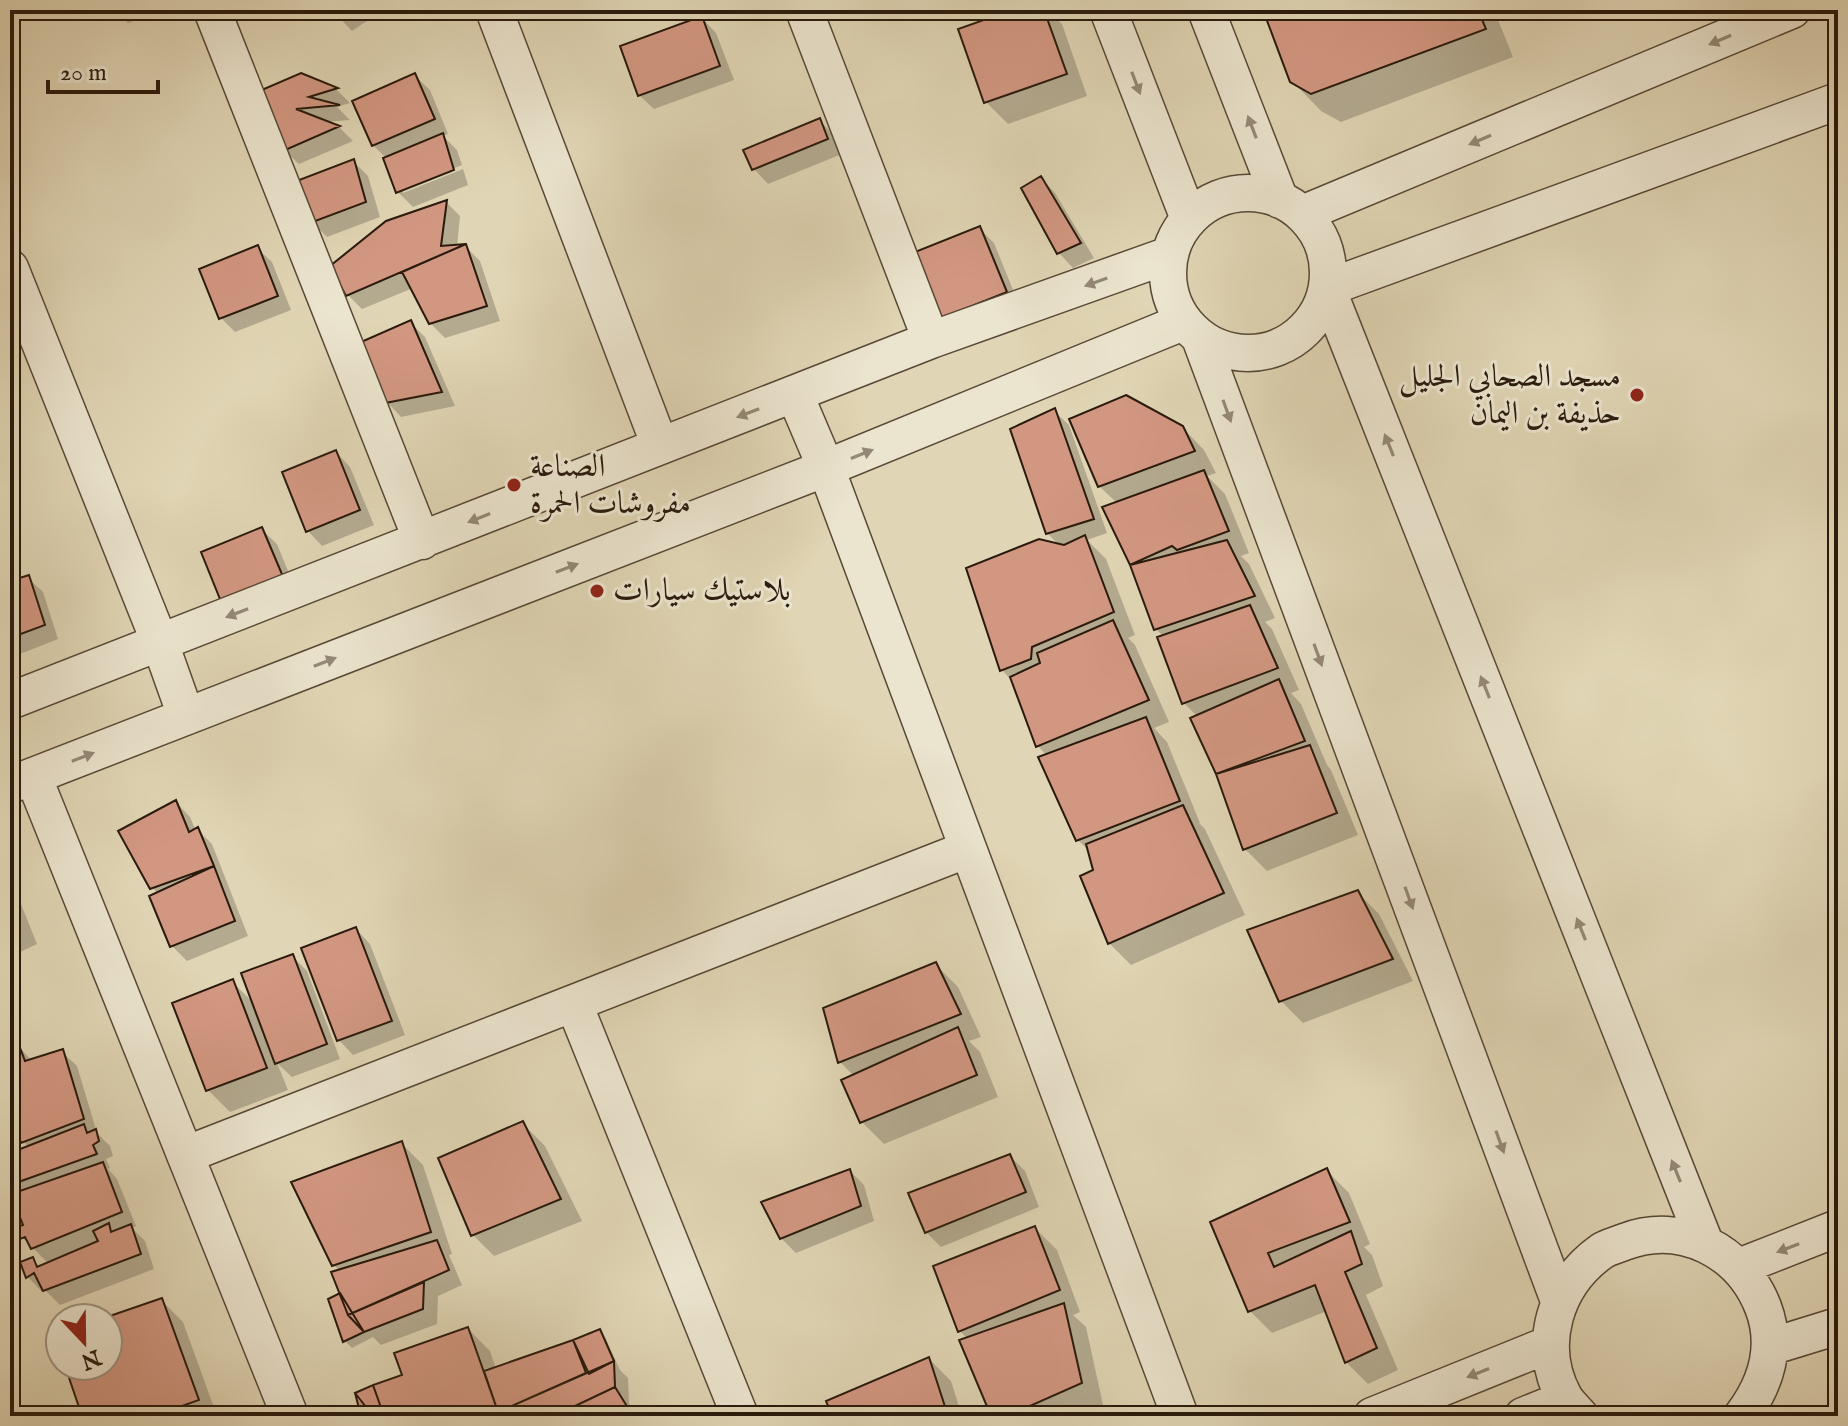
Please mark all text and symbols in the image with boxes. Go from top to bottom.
one-way arrow [1708,34,1732,47]
scale bar [48,44,158,94]
text: 20 m [60,58,107,89]
one-way arrow [1130,71,1143,95]
one-way arrow [1245,115,1258,139]
one-way arrow [1468,134,1492,147]
one-way arrow [1083,276,1107,288]
place label: مسجد الصحابي الجليل حذيفة بن اليمان [1399,357,1621,435]
marker: مسجد الصحابي الجليل حذيفة بن اليمان [1628,386,1646,404]
one-way arrow [1221,399,1234,423]
one-way arrow [736,407,760,420]
one-way arrow [1382,433,1395,457]
place label: الصناعة مفروشات الحمرة [530,447,691,525]
one-way arrow [850,447,874,460]
marker: الصناعة مفروشات الحمرة [505,476,523,494]
one-way arrow [467,512,491,525]
one-way arrow [555,561,579,574]
place label: بلاستيك سيارات [613,571,791,612]
marker: بلاستيك سيارات [588,582,606,600]
one-way arrow [225,607,249,620]
one-way arrow [1312,643,1325,667]
one-way arrow [313,655,337,668]
one-way arrow [1478,675,1491,699]
one-way arrow [71,750,95,763]
one-way arrow [1403,886,1416,910]
one-way arrow [1574,917,1587,941]
one-way arrow [1494,1130,1506,1154]
one-way arrow [1669,1159,1682,1183]
one-way arrow [1776,1242,1800,1255]
north arrow [44,1302,124,1382]
text: N [77,1342,106,1375]
one-way arrow [1466,1367,1490,1380]

